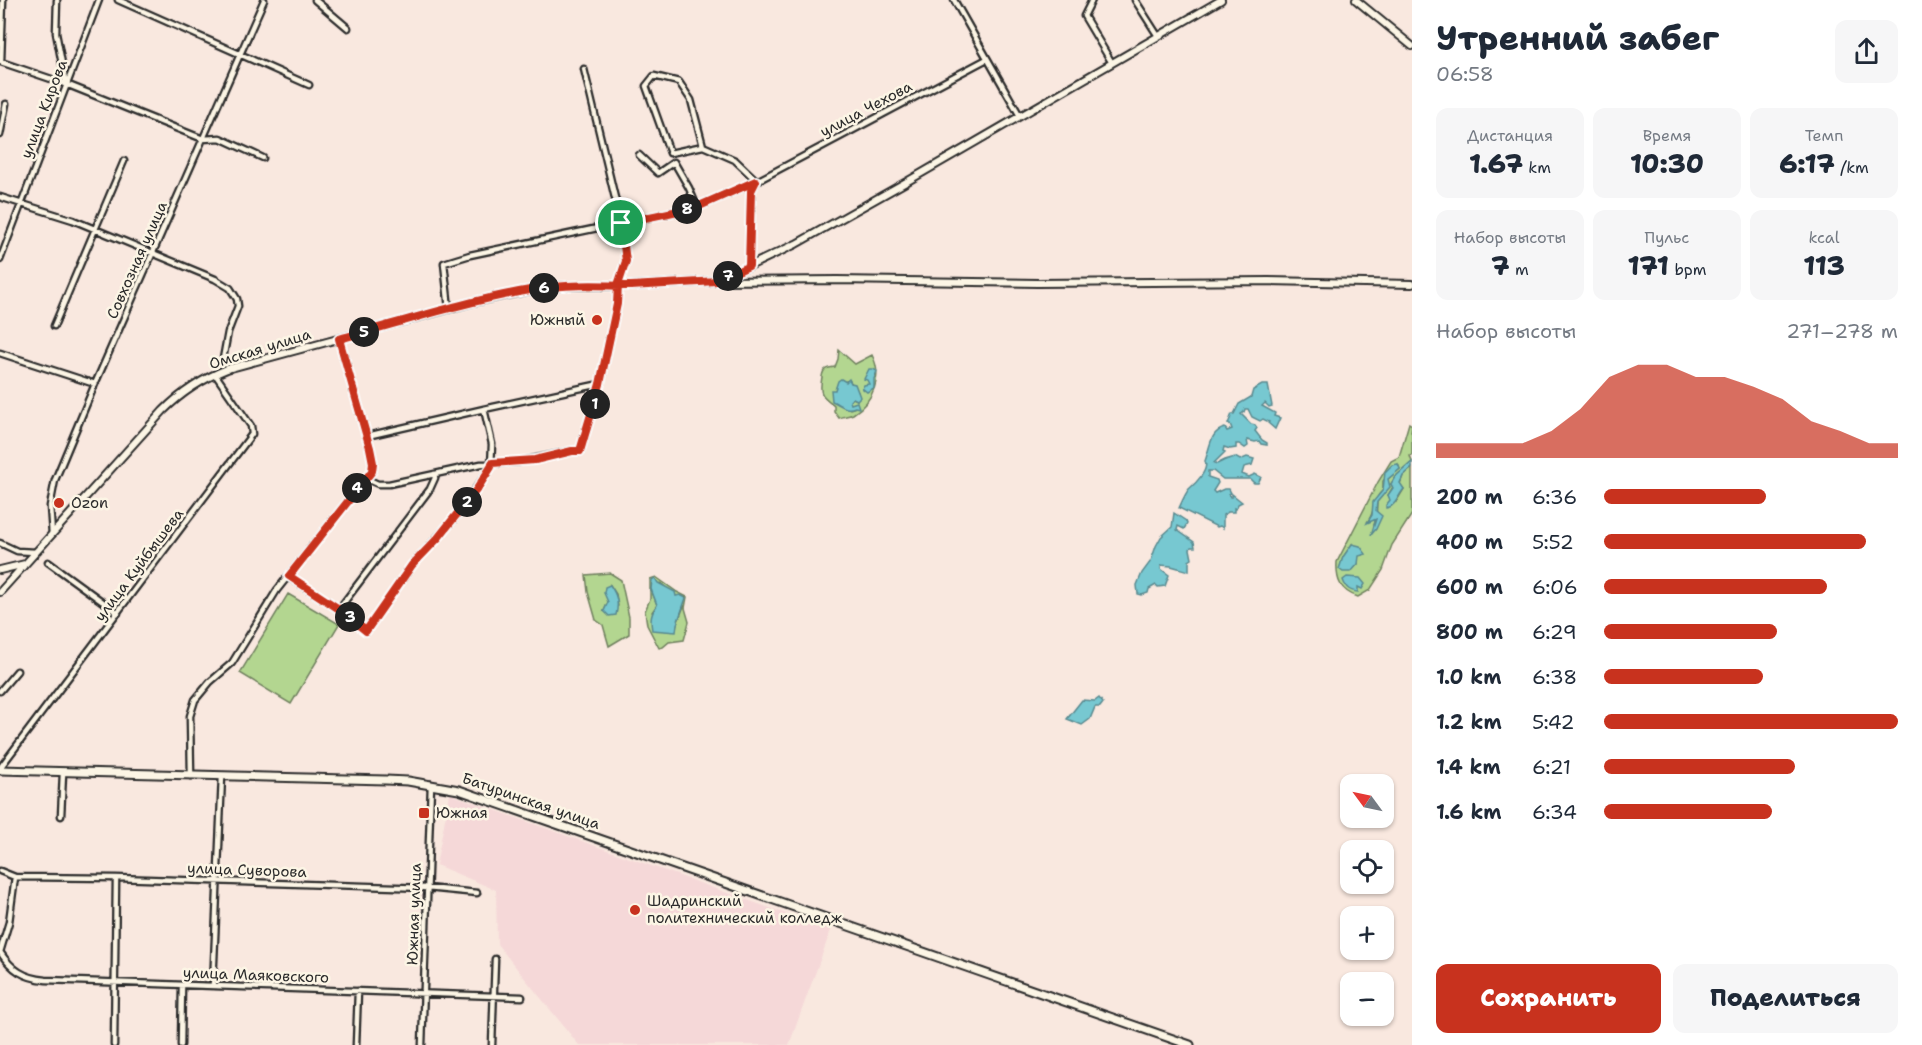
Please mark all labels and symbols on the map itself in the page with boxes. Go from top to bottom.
street label: улица Кирова [16,56,72,161]
street label: улица Чехова [816,76,916,142]
pin: 8 [672,194,702,224]
street label: Совхозная улица [102,197,172,322]
pin [595,197,646,248]
pin: 7 [713,261,743,291]
pin: 6 [529,273,559,303]
place label: Южный [530,310,585,330]
marker: Южный [590,313,604,327]
pin: 5 [349,317,379,347]
street label: Омская улица [207,324,314,374]
pin: 1 [580,389,610,419]
pin: 4 [342,473,372,503]
pin: 2 [452,487,482,517]
place label: Ozon [71,493,108,513]
marker: Ozon [52,496,66,510]
street label: улица Куйбышева [90,504,188,625]
pin: 3 [335,602,365,632]
street label: Батуринская улица [459,768,603,834]
north arrow [1340,774,1394,828]
place label: Южная [436,803,488,823]
marker: Южная [417,806,431,820]
street label: улица Суворова [187,858,308,882]
street label: Южная улица [402,862,426,965]
place label: Шадринский политехнический колледж [647,891,843,928]
marker: Шадринский политехнический колледж [628,903,642,917]
street label: улица Маяковского [183,962,329,988]

